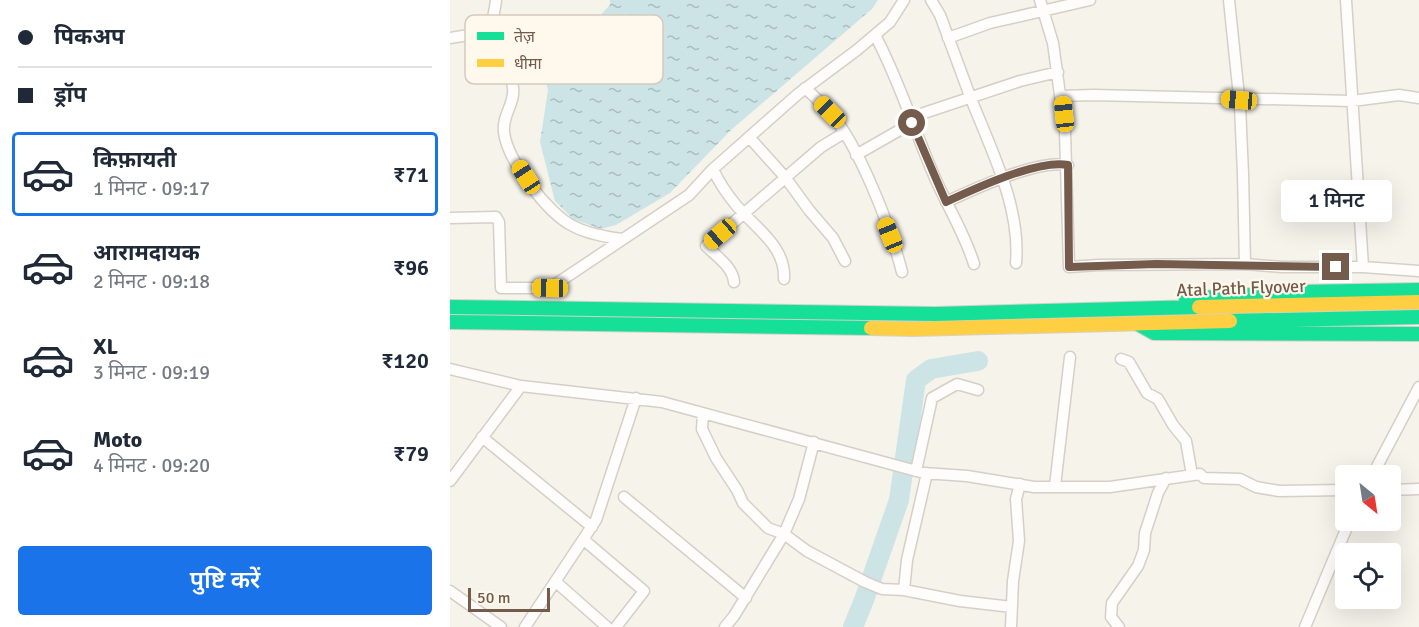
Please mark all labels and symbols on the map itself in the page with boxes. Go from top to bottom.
legend [465,15,663,84]
text: तेज़ [514,27,536,47]
text: धीमा [514,54,543,74]
car [1220,89,1258,111]
car [811,93,849,131]
car [1053,95,1075,133]
route start [898,109,925,136]
car [509,157,543,197]
callout: 1 मिनट [1280,180,1392,222]
car [701,215,739,253]
car [875,215,905,255]
route end [1322,253,1349,280]
street label: Atal Path Flyover [1176,275,1307,301]
car [532,279,568,297]
north arrow [1335,465,1401,531]
scale bar [468,585,550,612]

